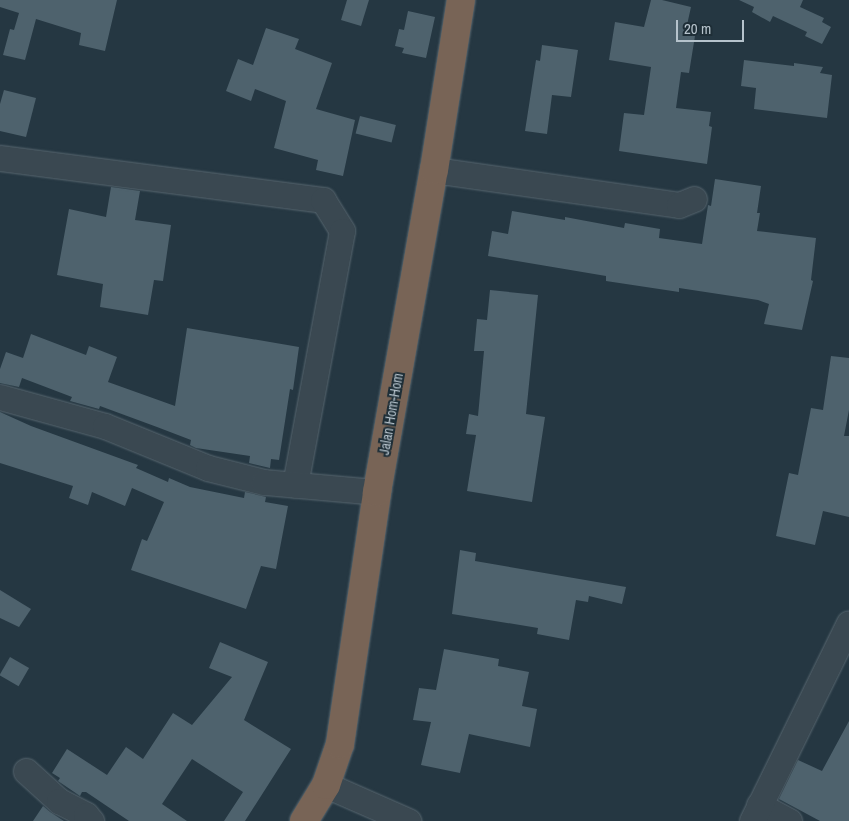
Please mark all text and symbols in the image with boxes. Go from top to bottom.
scale bar [679,10,746,42]
text: 20 m [684,18,711,39]
street label: Jalan Hom-Hom [376,372,406,456]

